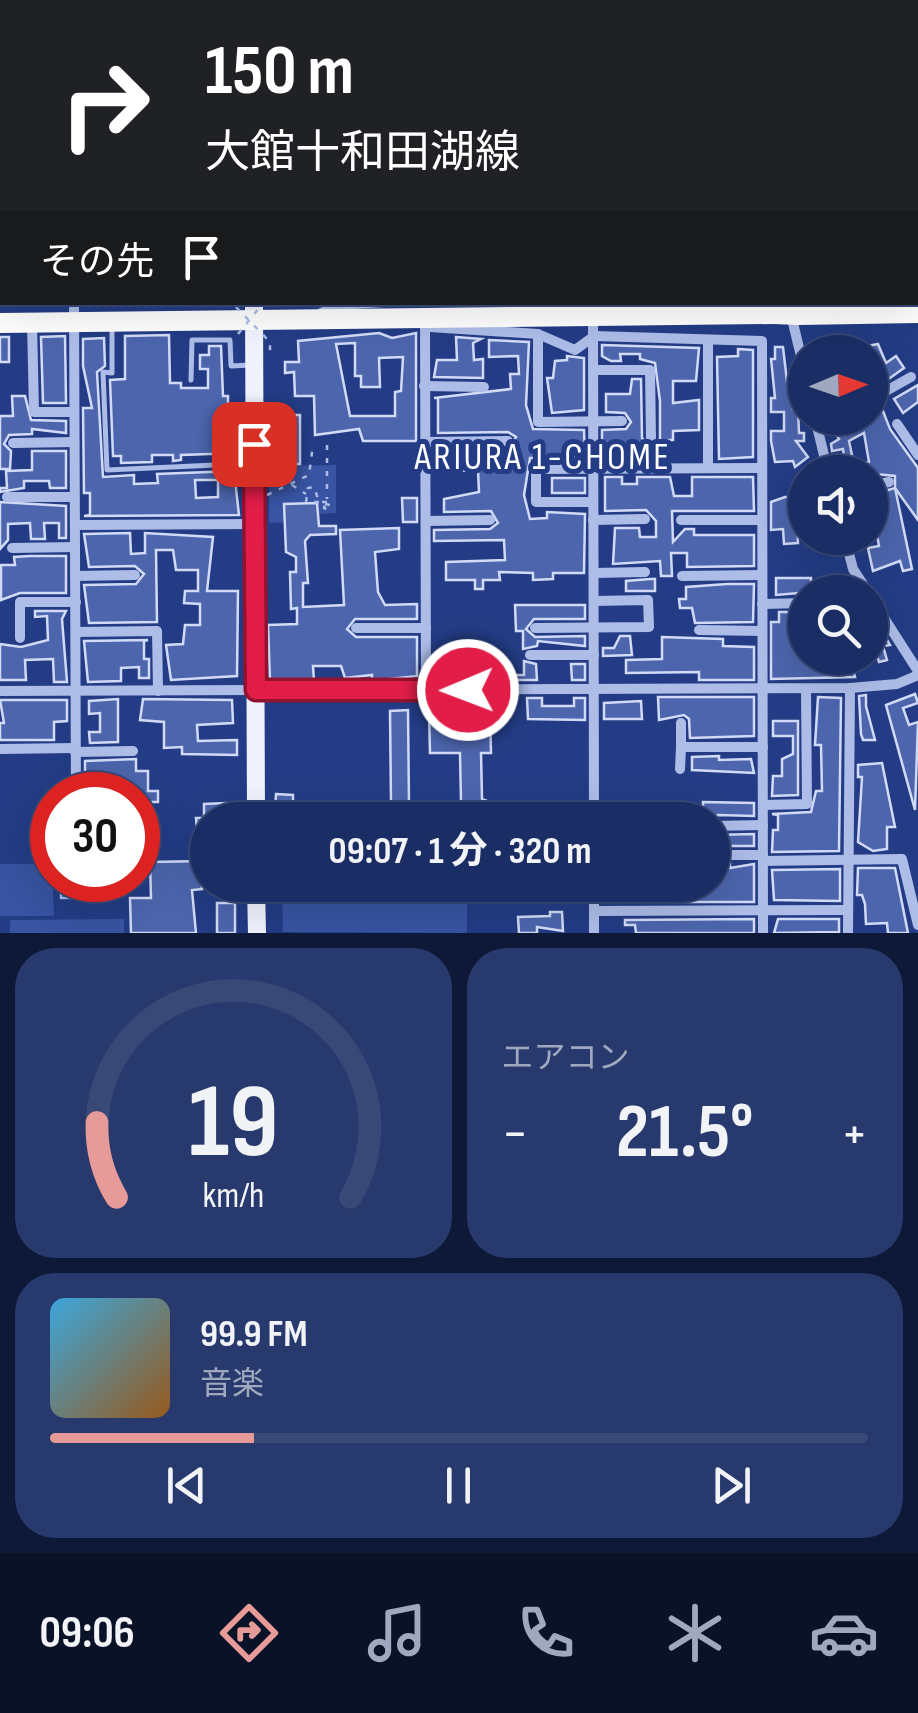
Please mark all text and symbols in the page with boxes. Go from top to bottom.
text: 150 m [205,30,354,114]
icon: right [40,40,170,170]
text: 大館十和田湖線 [205,126,520,181]
icon: arrive [174,230,229,285]
text: その先 [40,240,154,285]
north arrow [788,335,888,435]
map controls [788,335,888,675]
pin [212,402,297,487]
icon: arrive [227,417,282,472]
district label: ARIURA 1-CHOME [414,435,671,480]
button: sound [788,455,888,555]
button: search [788,575,888,675]
position arrow [416,638,520,742]
speed limit sign: 30 [30,772,160,902]
text: 09:07 · 1 分 · 320 m [329,829,591,874]
text: エアコン [502,1039,630,1078]
text: 19 [188,1061,278,1186]
text: 21.5° [616,1088,754,1179]
text: − [502,1101,528,1168]
text: + [841,1101,868,1168]
text: km/h [202,1175,264,1218]
text: 99.9 FM [200,1312,307,1357]
text: 音楽 [200,1365,264,1404]
icon: previous [159,1458,214,1513]
icon: pause [431,1458,486,1513]
icon: next [704,1458,759,1513]
icon: directions [214,1598,284,1668]
icon: music [362,1598,432,1668]
icon: phone [511,1598,581,1668]
icon: climate [660,1598,730,1668]
icon: car [809,1598,879,1668]
text: 09:06 [39,1606,135,1661]

